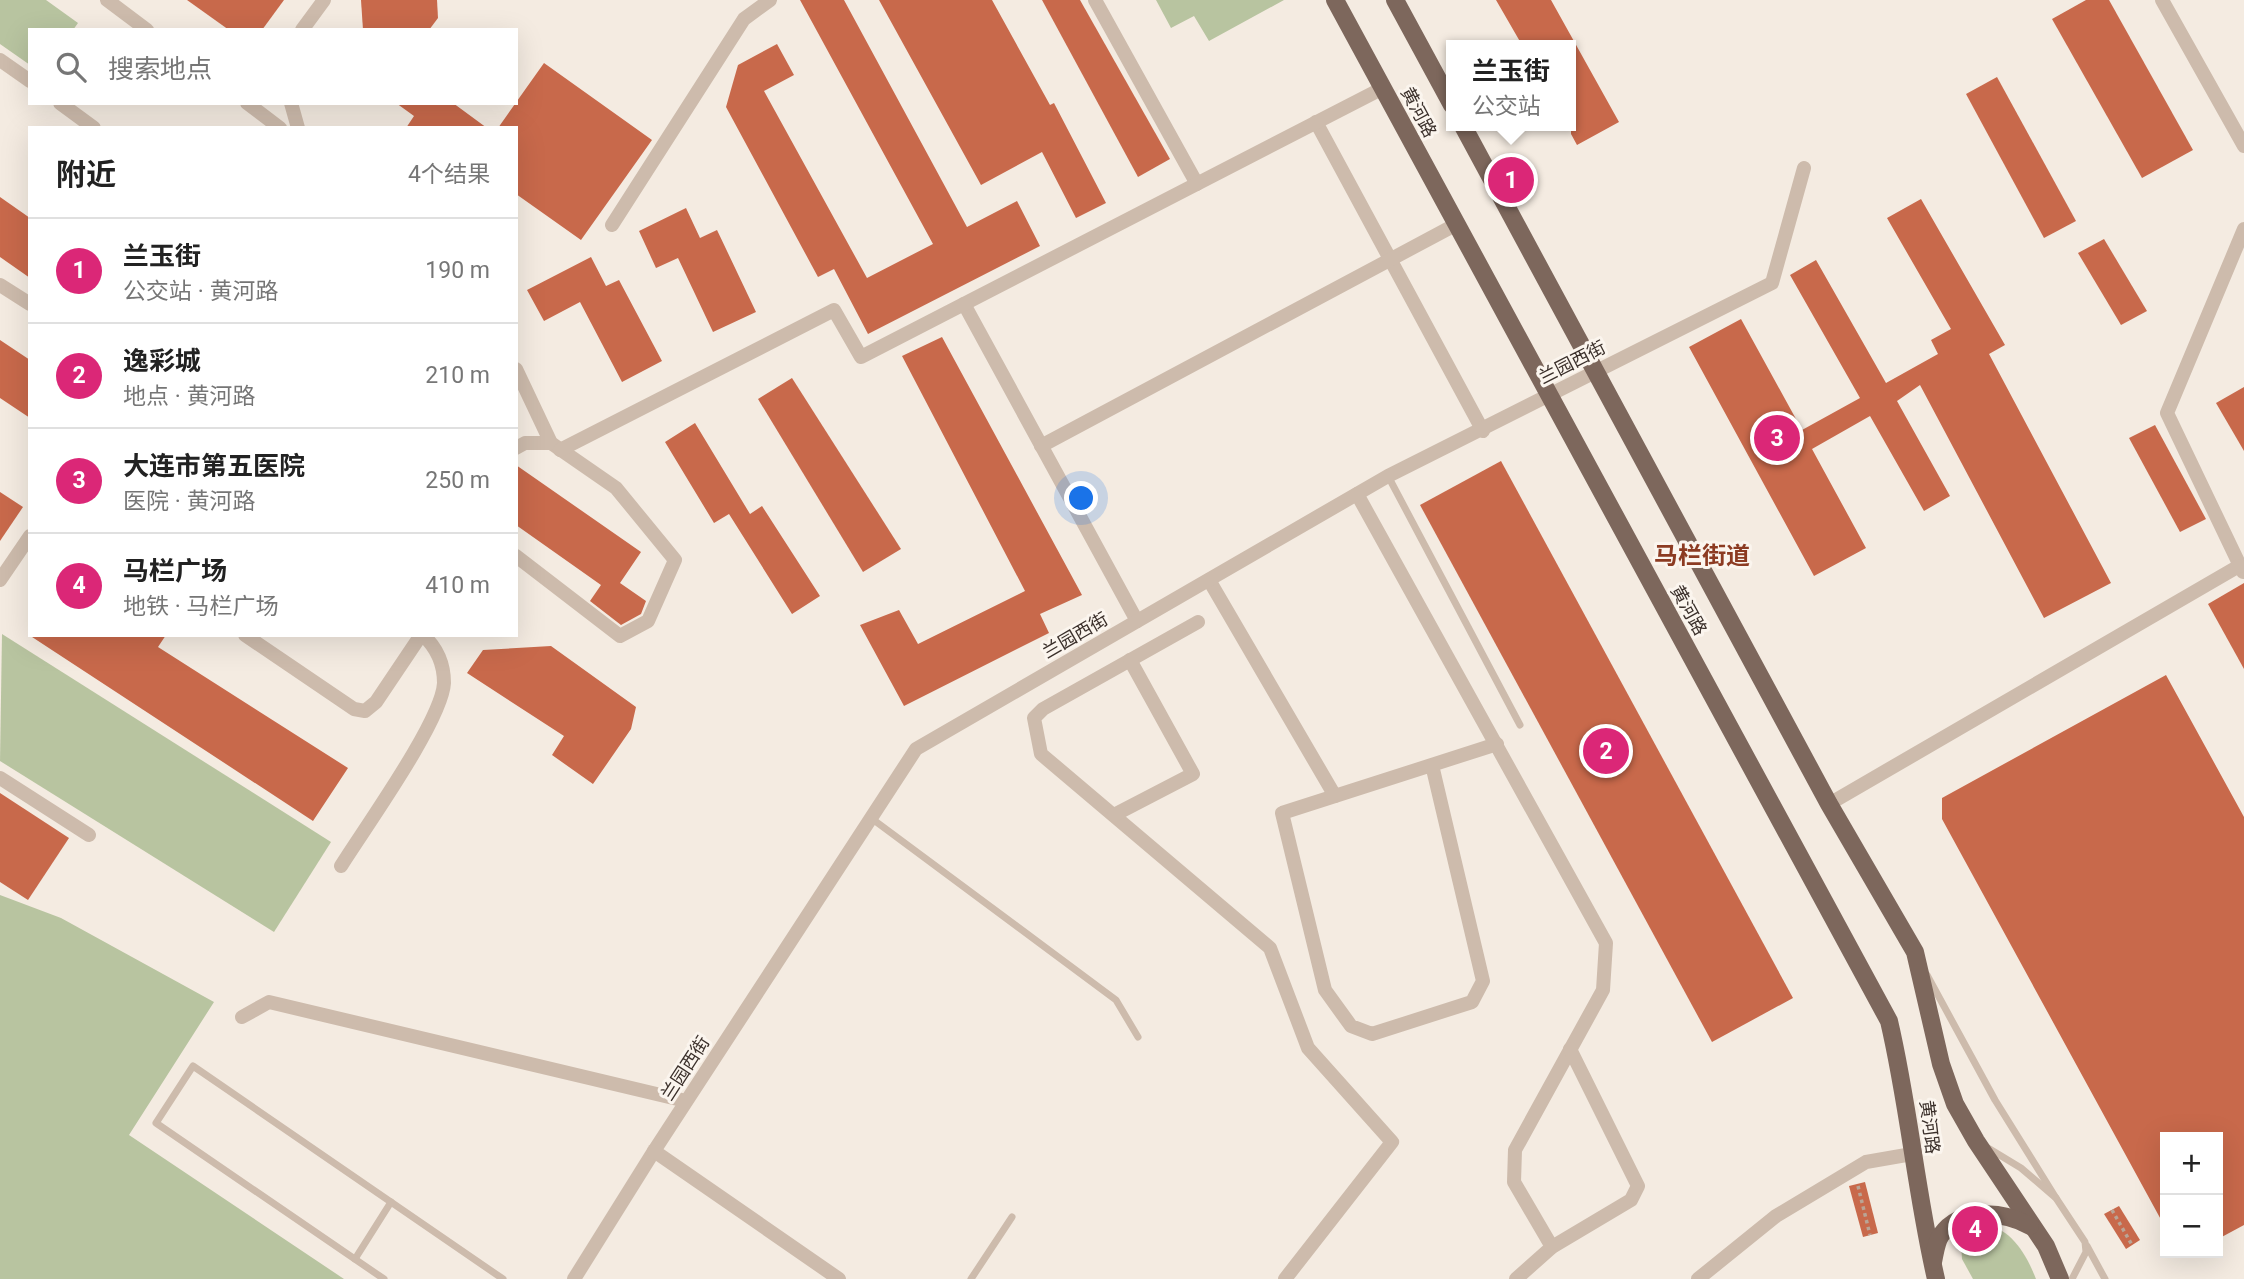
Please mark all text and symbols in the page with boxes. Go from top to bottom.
search box [28,28,518,105]
popup [1446,40,1576,131]
icon: search [52,48,90,86]
text: 搜索地点 [108,54,212,84]
text: 兰玉街 [1472,56,1550,86]
street label: 黄河路 [1397,83,1441,141]
text: 公交站 [1472,93,1541,120]
pin: 1 [1488,154,1534,206]
text: 附近 [56,157,116,192]
text: 4个结果 [408,161,490,188]
text: 兰玉街 [123,241,201,271]
text: 1 [72,257,86,284]
text: 190 m [425,257,490,284]
text: 公交站 · 黄河路 [123,278,278,305]
street label: 兰园西街 [1535,336,1609,388]
text: 逸彩城 [123,346,201,376]
text: 2 [72,362,86,389]
text: 210 m [425,362,490,389]
text: 地点 · 黄河路 [123,383,255,410]
pin: 3 [1754,412,1800,464]
text: 大连市第五医院 [123,451,305,481]
text: 3 [72,467,86,494]
text: 250 m [425,467,490,494]
your location [1064,481,1098,515]
text: 医院 · 黄河路 [123,488,255,515]
district label: 马栏街道 [1654,542,1750,570]
text: 马栏广场 [123,556,227,586]
text: 4 [72,572,86,599]
text: 410 m [425,572,490,599]
street label: 黄河路 [1667,581,1711,639]
text: 地铁 · 马栏广场 [123,593,278,620]
street label: 兰园西街 [1039,608,1111,662]
pin: 2 [1583,725,1629,777]
street label: 兰园西街 [657,1032,713,1104]
street label: 黄河路 [1916,1099,1944,1155]
map controls [2160,1132,2223,1258]
button: + [2160,1132,2223,1195]
button: − [2160,1195,2223,1258]
pin: 4 [1952,1203,1998,1255]

